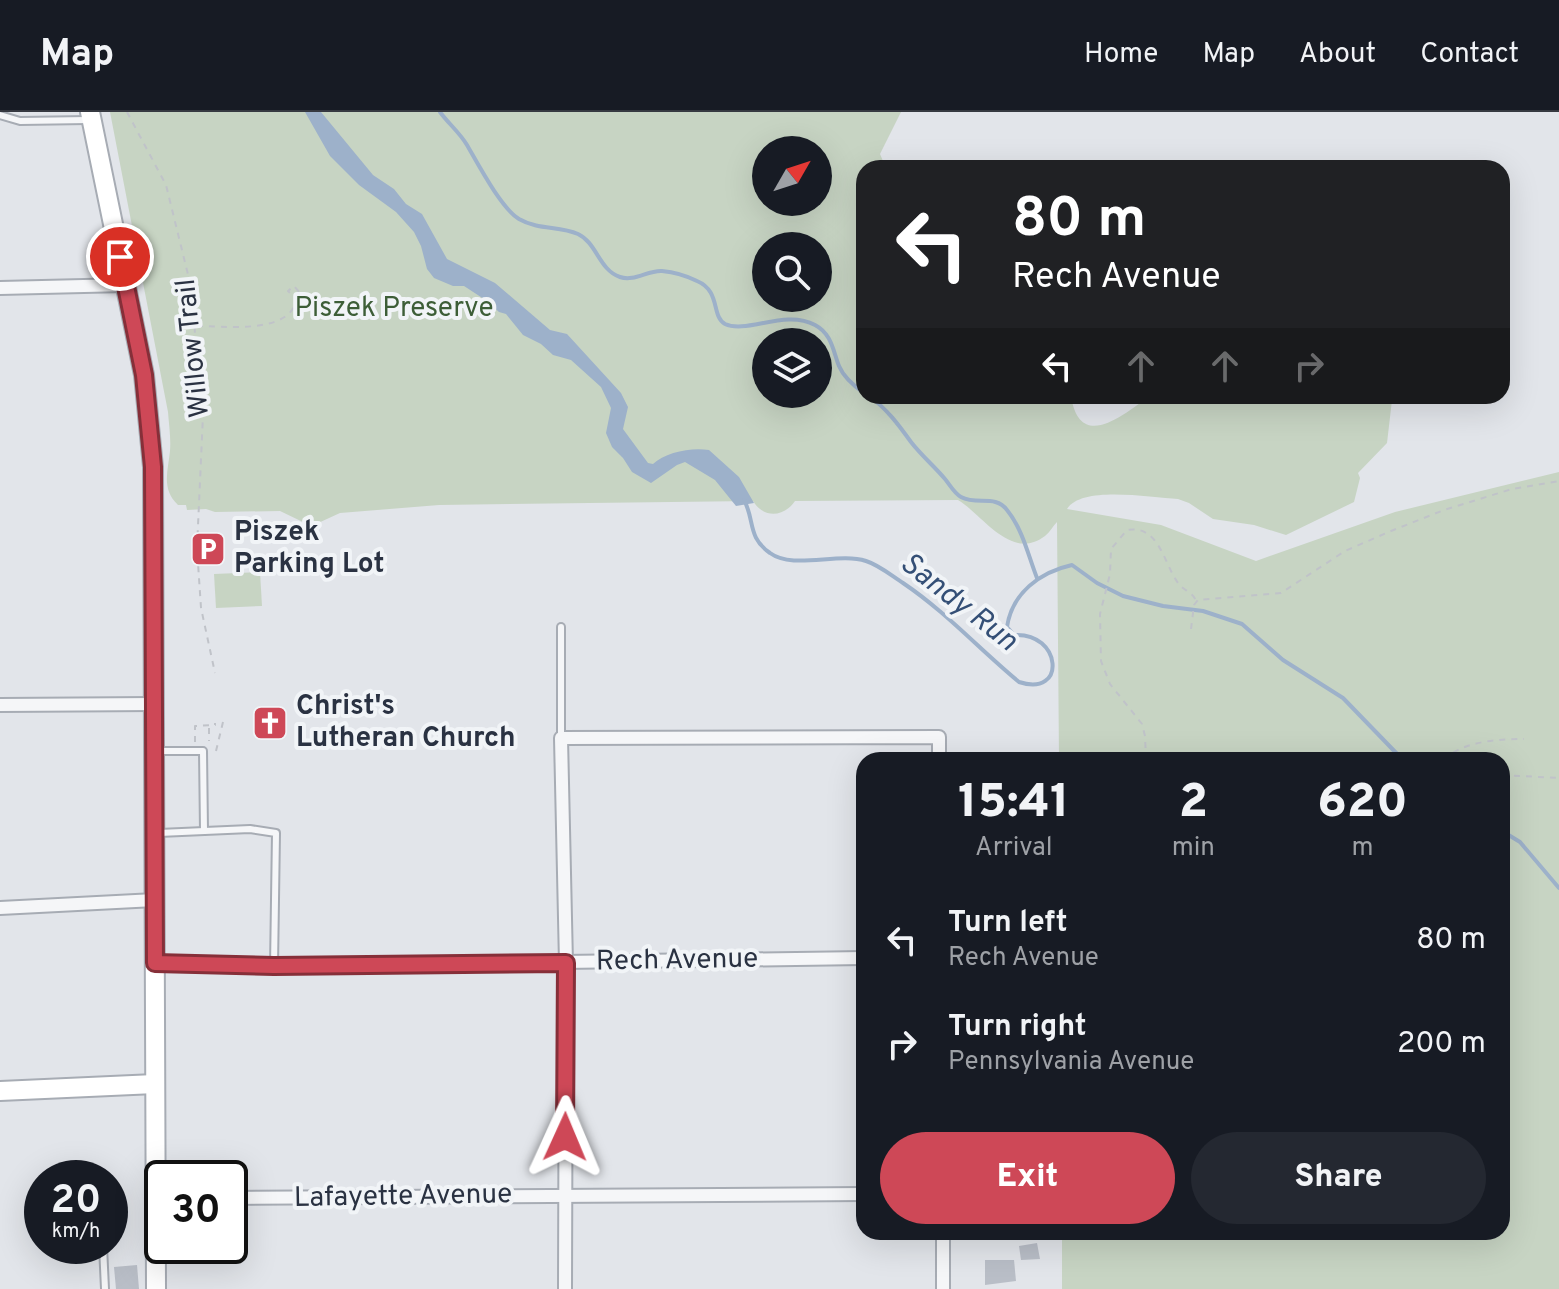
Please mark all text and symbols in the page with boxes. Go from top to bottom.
text: Map [40,31,114,80]
text: Home [1084,37,1158,73]
text: Map [1202,37,1255,73]
text: About [1299,37,1376,73]
text: Contact [1420,37,1519,73]
north arrow [752,136,832,216]
map controls [752,136,832,408]
text: 80 m [1012,186,1146,256]
icon: left [880,192,984,296]
pin [86,223,154,291]
button: search [752,232,832,312]
icon: arrive [98,235,142,279]
text: Rech Avenue [1012,255,1221,301]
street label: Willow Trail [169,277,219,419]
park label: Piszek Preserve [294,291,494,327]
button: layers [752,328,832,408]
icon: left [1035,344,1079,388]
icon: ahead [1119,344,1163,388]
icon: ahead [1203,344,1247,388]
icon: right [1287,344,1331,388]
place label: Piszek Parking Lot [234,515,384,583]
parking icon: Piszek Parking Lot [189,530,227,568]
water label: Sandy Run [892,546,1024,660]
place label: Christ's Lutheran Church [296,689,516,757]
church icon: Christ's Lutheran Church [251,704,289,742]
text: 15:41 [958,774,1070,834]
text: 2 [1179,774,1208,834]
text: 620 [1317,774,1408,834]
text: Arrival [975,832,1053,865]
text: min [1172,832,1215,865]
text: m [1351,832,1373,865]
text: Turn left [948,905,1068,942]
icon: left [880,918,924,962]
text: 80 m [1416,922,1486,959]
street label: Rech Avenue [596,942,758,980]
text: Rech Avenue [948,942,1099,975]
text: Turn right [948,1009,1086,1046]
icon: right [880,1022,924,1066]
text: 200 m [1397,1026,1486,1063]
text: Pennsylvania Avenue [948,1046,1194,1079]
position arrow [523,1095,607,1179]
button: Exit [880,1132,1175,1224]
button: Share [1191,1132,1486,1224]
speed limit sign: 30 [144,1160,248,1264]
text: 20 [51,1177,101,1227]
street label: Lafayette Avenue [294,1177,512,1217]
text: km/h [52,1219,100,1245]

